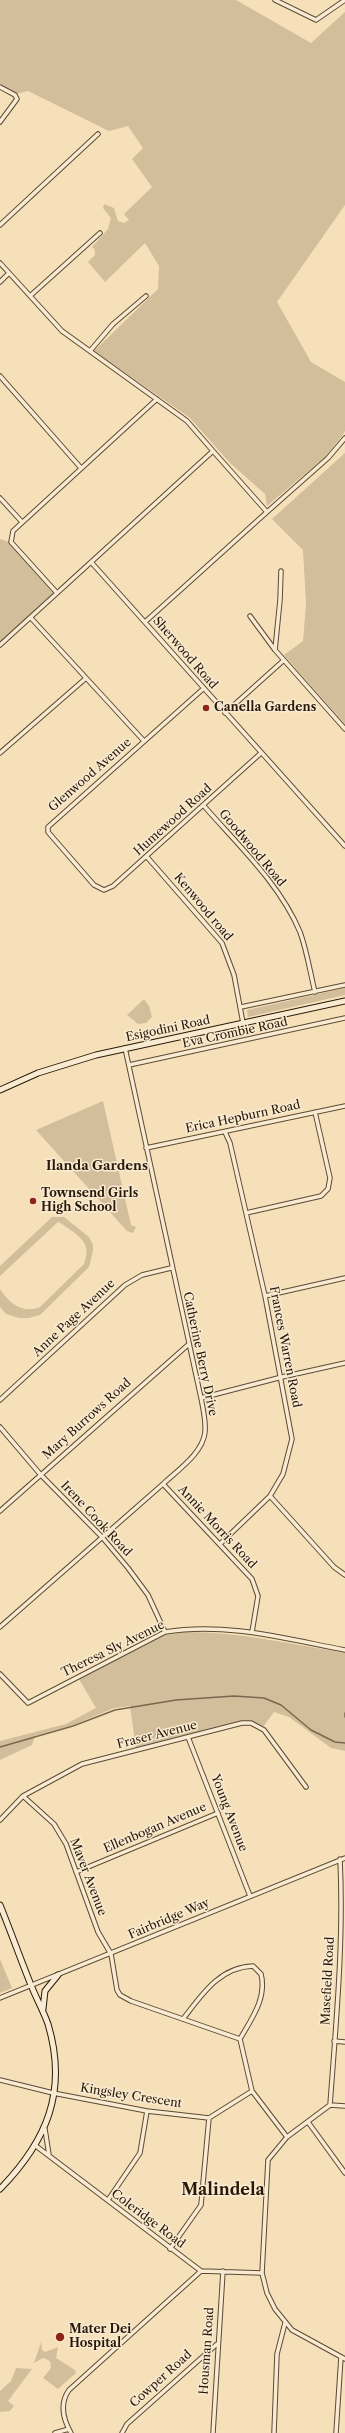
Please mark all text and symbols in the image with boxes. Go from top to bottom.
street label: Sherwood Road [150,614,220,692]
place label: Canella Gardens [214,701,316,715]
marker: Canella Gardens [201,703,211,713]
street label: Glenwood Avenue [46,735,134,815]
street label: Humewood Road [131,781,215,859]
street label: Goodwood Road [216,807,288,889]
street label: Kenwood road [171,870,235,944]
street label: Esigodini Road [125,1013,211,1045]
street label: Eva Crombie Road [181,1015,289,1051]
street label: Erica Hepburn Road [184,1098,302,1136]
district label: Ilanda Gardens [46,1158,148,1174]
place label: Townsend Girls High School [41,1187,138,1215]
marker: Townsend Girls High School [28,1196,38,1206]
street label: Anne Page Avenue [30,1276,118,1360]
street label: Frances Warren Road [266,1285,304,1409]
street label: Catherine Berry Drive [180,1291,220,1417]
street label: Mary Burrows Road [40,1376,134,1462]
street label: Irene Cook Road [58,1478,134,1560]
street label: Annie Morris Road [175,1482,259,1572]
street label: Theresa Sly Avenue [59,1618,167,1680]
street label: Fraser Avenue [116,1718,198,1752]
street label: Young Avenue [208,1772,250,1854]
street label: Ellenbogan Avenue [101,1800,209,1856]
street label: Maver Avenue [67,1836,109,1918]
street label: Fairbridge Way [126,1895,212,1943]
street label: Masefield Road [318,1937,338,2025]
street label: Kingsley Crescent [79,2081,183,2111]
district label: Malindela [181,2180,265,2200]
street label: Coleridge Road [108,2187,188,2251]
street label: Housman Road [197,2307,217,2395]
place label: Mater Dei Hospital [69,2323,131,2351]
marker: Mater Dei Hospital [54,2331,66,2343]
street label: Cowper Road [127,2347,195,2411]

